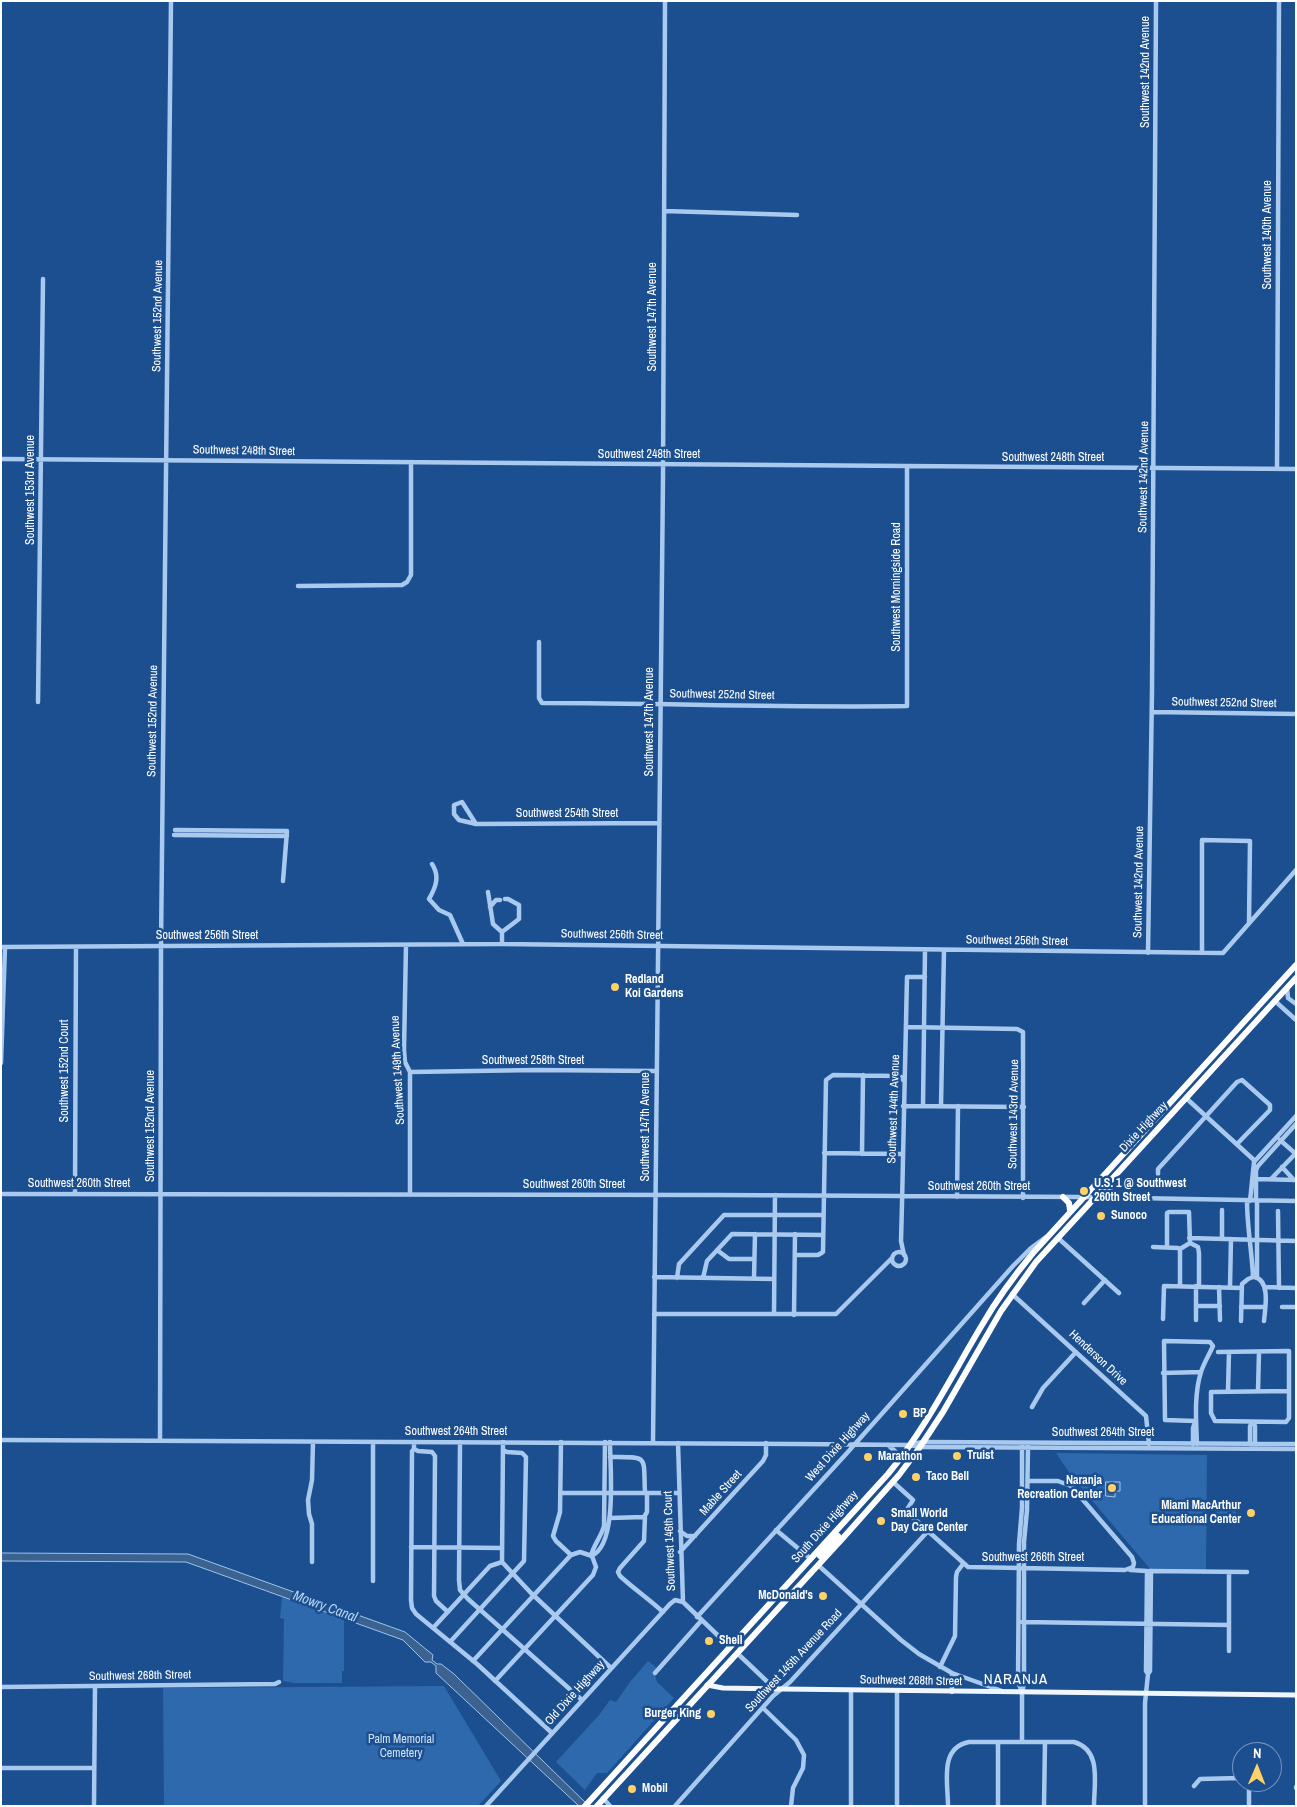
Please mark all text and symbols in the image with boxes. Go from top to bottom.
street label: Southwest 142nd Avenue [1139,16,1153,128]
street label: Southwest 140th Avenue [1261,180,1275,290]
street label: Southwest 152nd Avenue [150,260,166,372]
street label: Southwest 147th Avenue [646,262,660,372]
street label: Southwest 142nd Avenue [1136,421,1152,533]
street label: Southwest 153rd Avenue [24,435,38,545]
street label: Southwest 248th Street [193,443,295,459]
street label: Southwest 248th Street [598,448,700,462]
street label: Southwest 248th Street [1002,451,1104,465]
street label: Southwest Morningside Road [890,522,904,652]
street label: Southwest 152nd Avenue [145,665,161,777]
street label: Southwest 147th Avenue [643,667,657,777]
street label: Southwest 252nd Street [669,687,775,703]
street label: Southwest 252nd Street [1171,695,1277,711]
street label: Southwest 254th Street [516,807,618,821]
street label: Southwest 142nd Avenue [1131,826,1147,938]
street label: Southwest 256th Street [561,927,663,943]
street label: Southwest 256th Street [156,929,258,943]
street label: Southwest 256th Street [966,933,1068,949]
place label: Redland Koi Gardens [625,973,684,1001]
marker: Redland Koi Gardens [609,981,621,993]
street label: Southwest 149th Avenue [388,1015,408,1125]
street label: Southwest 152nd Court [58,1020,72,1122]
street label: Southwest 258th Street [482,1054,584,1068]
street label: Southwest 144th Avenue [885,1054,903,1164]
street label: Southwest 143rd Avenue [1006,1059,1022,1169]
street label: Southwest 152nd Avenue [144,1070,158,1182]
street label: Southwest 147th Avenue [639,1072,653,1182]
street label: Dixie Highway [1117,1099,1171,1155]
street label: Southwest 260th Street [28,1177,130,1191]
place label: U.S. 1 @ Southwest 260th Street [1094,1177,1186,1205]
street label: Southwest 260th Street [523,1178,625,1192]
street label: Southwest 260th Street [928,1180,1030,1194]
marker: U.S. 1 @ Southwest 260th Street [1078,1185,1090,1197]
place label: Sunoco [1111,1209,1147,1223]
marker: Sunoco [1095,1210,1107,1222]
street label: Henderson Drive [1066,1327,1130,1389]
place label: BP [913,1407,927,1421]
marker: BP [897,1408,909,1420]
street label: West Dixie Highway [803,1409,873,1485]
street label: Southwest 264th Street [405,1425,507,1439]
street label: Southwest 264th Street [1052,1426,1154,1440]
place label: Truist [967,1449,994,1463]
place label: Marathon [878,1450,922,1464]
marker: Truist [951,1450,963,1462]
marker: Marathon [862,1451,874,1463]
street label: Mable Street [697,1467,745,1519]
place label: Taco Bell [926,1470,969,1484]
marker: Taco Bell [910,1471,922,1483]
place label: Naranja Recreation Center [1017,1474,1102,1502]
marker: Naranja Recreation Center [1106,1482,1118,1494]
street label: South Dixie Highway [789,1488,861,1566]
street label: Southwest 146th Court [661,1491,679,1591]
place label: Miami MacArthur Educational Center [1151,1499,1241,1527]
place label: Small World Day Care Center [891,1507,968,1535]
marker: Miami MacArthur Educational Center [1245,1507,1257,1519]
marker: Small World Day Care Center [875,1515,887,1527]
street label: Southwest 266th Street [982,1551,1084,1565]
water label: Mowry Canal [291,1588,359,1626]
place label: McDonald's [758,1589,813,1603]
marker: McDonald's [817,1590,829,1602]
street label: Southwest 145th Avenue Road [743,1607,845,1715]
place label: Shell [719,1634,743,1648]
marker: Shell [703,1635,715,1647]
street label: Old Dixie Highway [542,1658,608,1728]
street label: Southwest 268th Street [89,1668,191,1684]
district label: NARANJA [983,1671,1049,1689]
street label: Southwest 268th Street [860,1673,962,1689]
place label: Burger King [644,1707,701,1721]
marker: Burger King [705,1708,717,1720]
park label: Palm Memorial Cemetery [368,1733,434,1761]
north arrow [1232,1742,1282,1792]
text: N [1253,1744,1262,1762]
place label: Mobil [642,1782,668,1796]
marker: Mobil [626,1783,638,1795]

